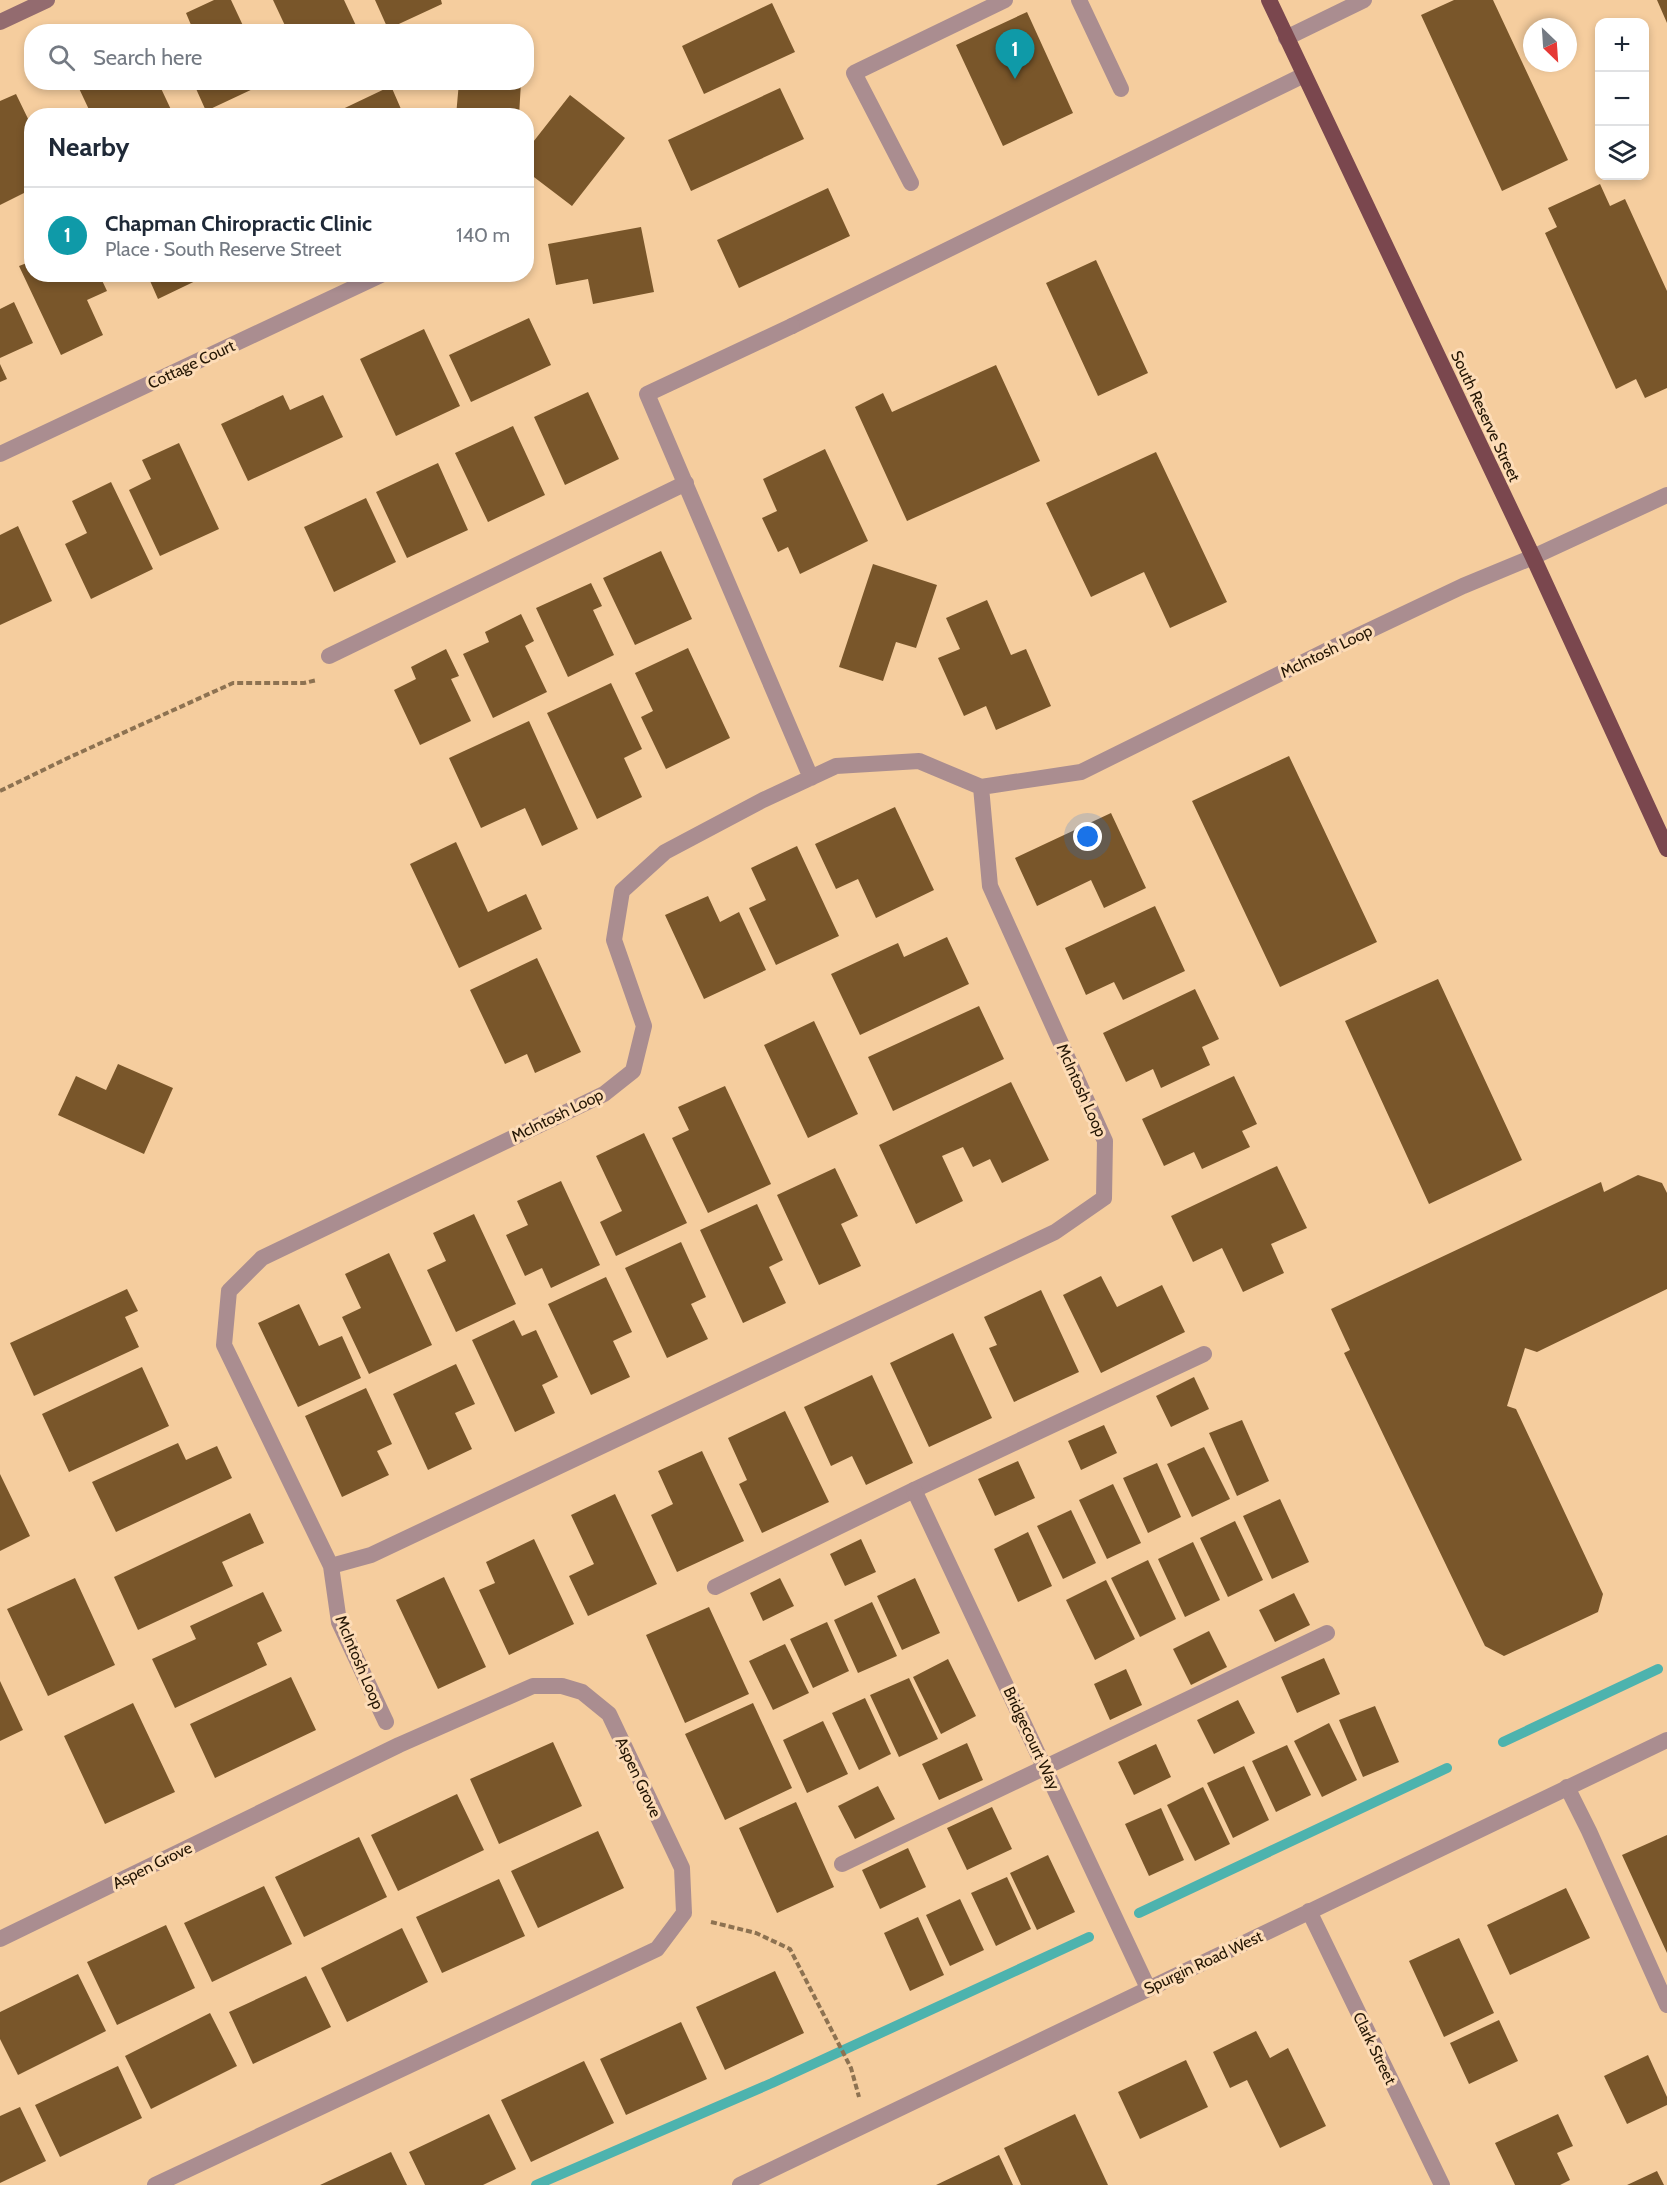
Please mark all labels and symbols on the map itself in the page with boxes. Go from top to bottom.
north arrow [1523,18,1577,72]
pin: 1 [996,29,1034,79]
street label: Cottage Court [145,336,238,393]
street label: South Reserve Street [1447,348,1524,485]
street label: McIntosh Loop [1277,621,1375,682]
your location [1073,822,1102,851]
street label: McIntosh Loop [1053,1041,1111,1140]
street label: McIntosh Loop [508,1085,606,1146]
street label: McIntosh Loop [331,1612,388,1712]
street label: Bridgecourt Way [999,1684,1064,1793]
street label: Aspen Grove [612,1734,665,1820]
street label: Aspen Grove [109,1838,195,1893]
street label: Spurgin Road West [1141,1926,1266,1998]
street label: Clark Street [1349,2009,1401,2088]

